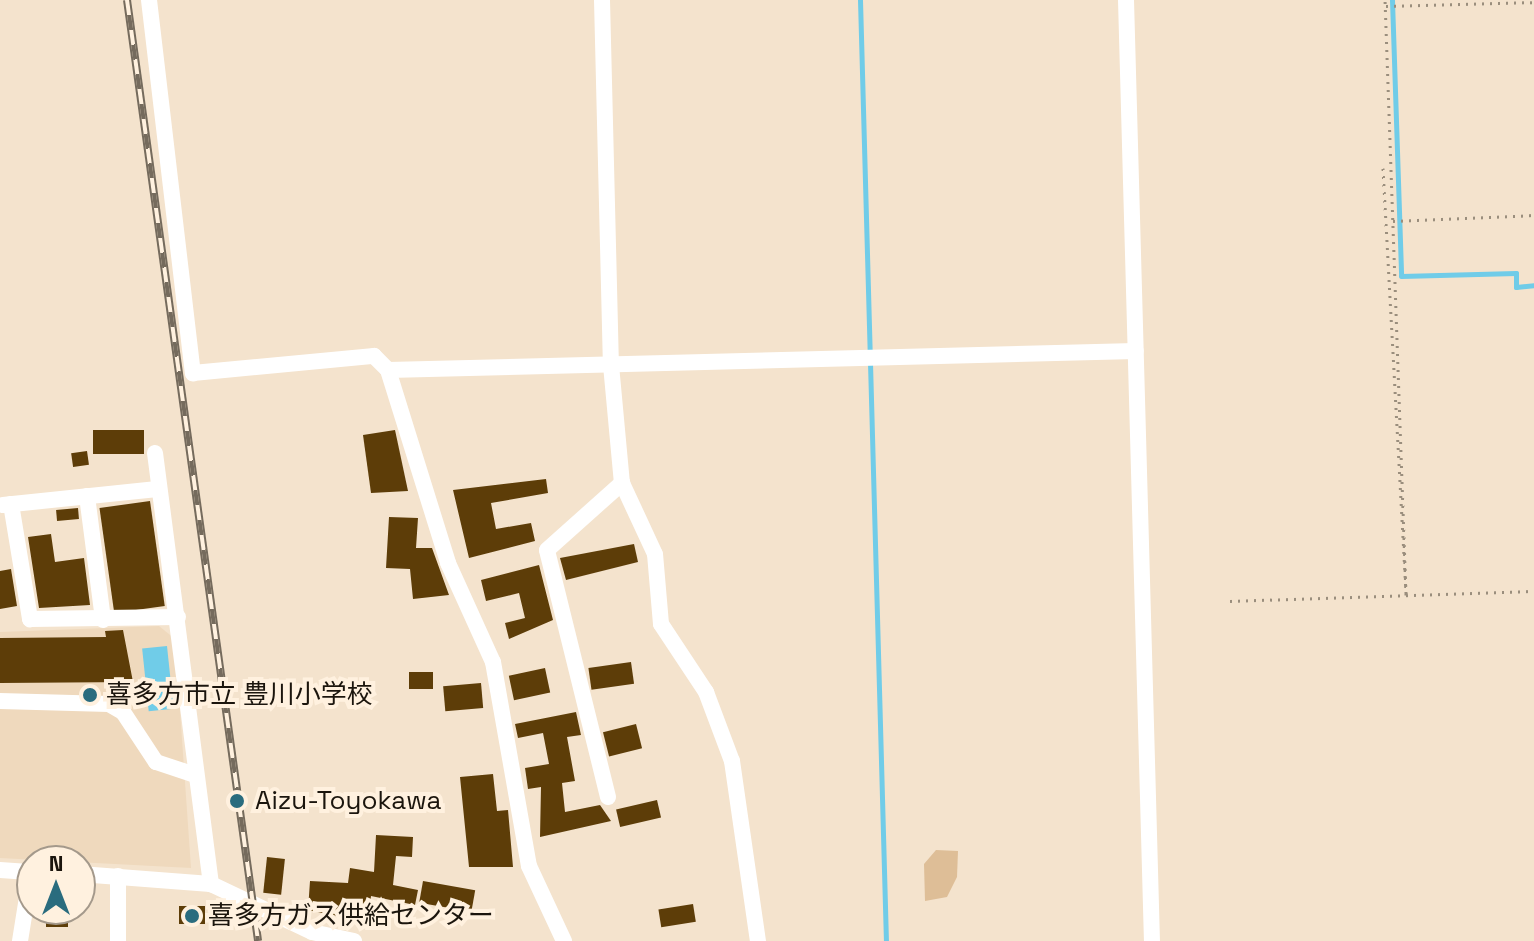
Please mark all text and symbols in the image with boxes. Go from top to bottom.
place label: 喜多方市立 豊川小学校 [106,679,373,711]
marker: 喜多方市立 豊川小学校 [81,686,99,704]
place label: Aizu-Toyokawa [255,785,442,817]
marker: Aizu-Toyokawa [226,790,248,812]
north arrow [16,845,96,925]
text: N [49,849,63,877]
place label: 喜多方ガス供給センター [208,900,494,932]
marker: 喜多方ガス供給センター [183,907,201,925]

